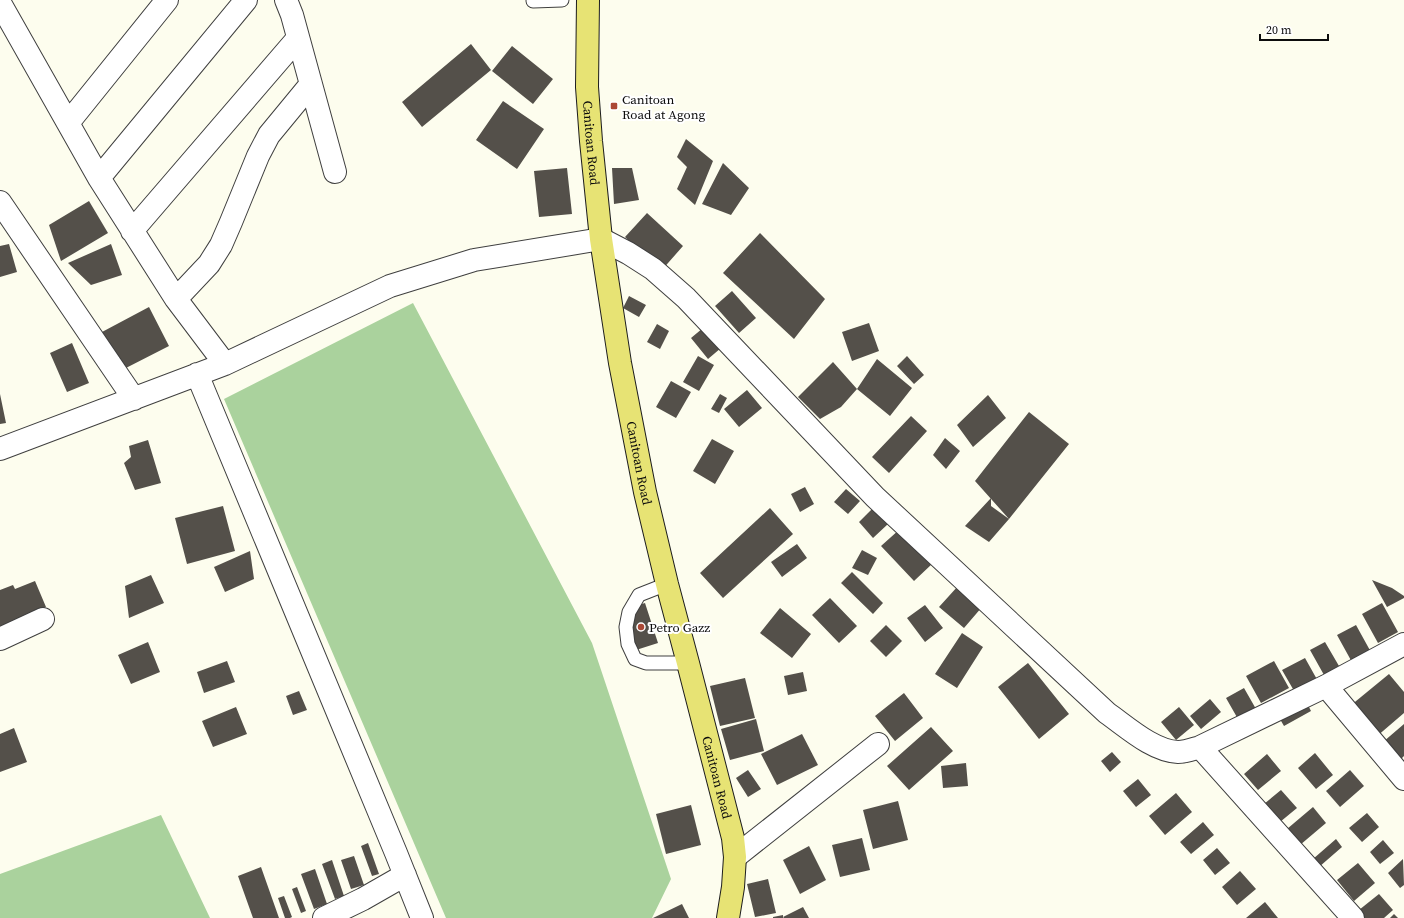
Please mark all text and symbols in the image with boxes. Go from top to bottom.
scale bar [1260,16,1328,42]
text: 20 m [1266,22,1292,38]
place label: Canitoan Road at Agong [622,91,706,123]
street label: Canitoan Road [580,100,604,187]
marker: Canitoan Road at Agong [609,101,619,111]
street label: Canitoan Road [623,420,656,507]
place label: Petro Gazz [649,619,710,636]
marker: Petro Gazz [636,622,646,632]
street label: Canitoan Road [699,734,736,821]

